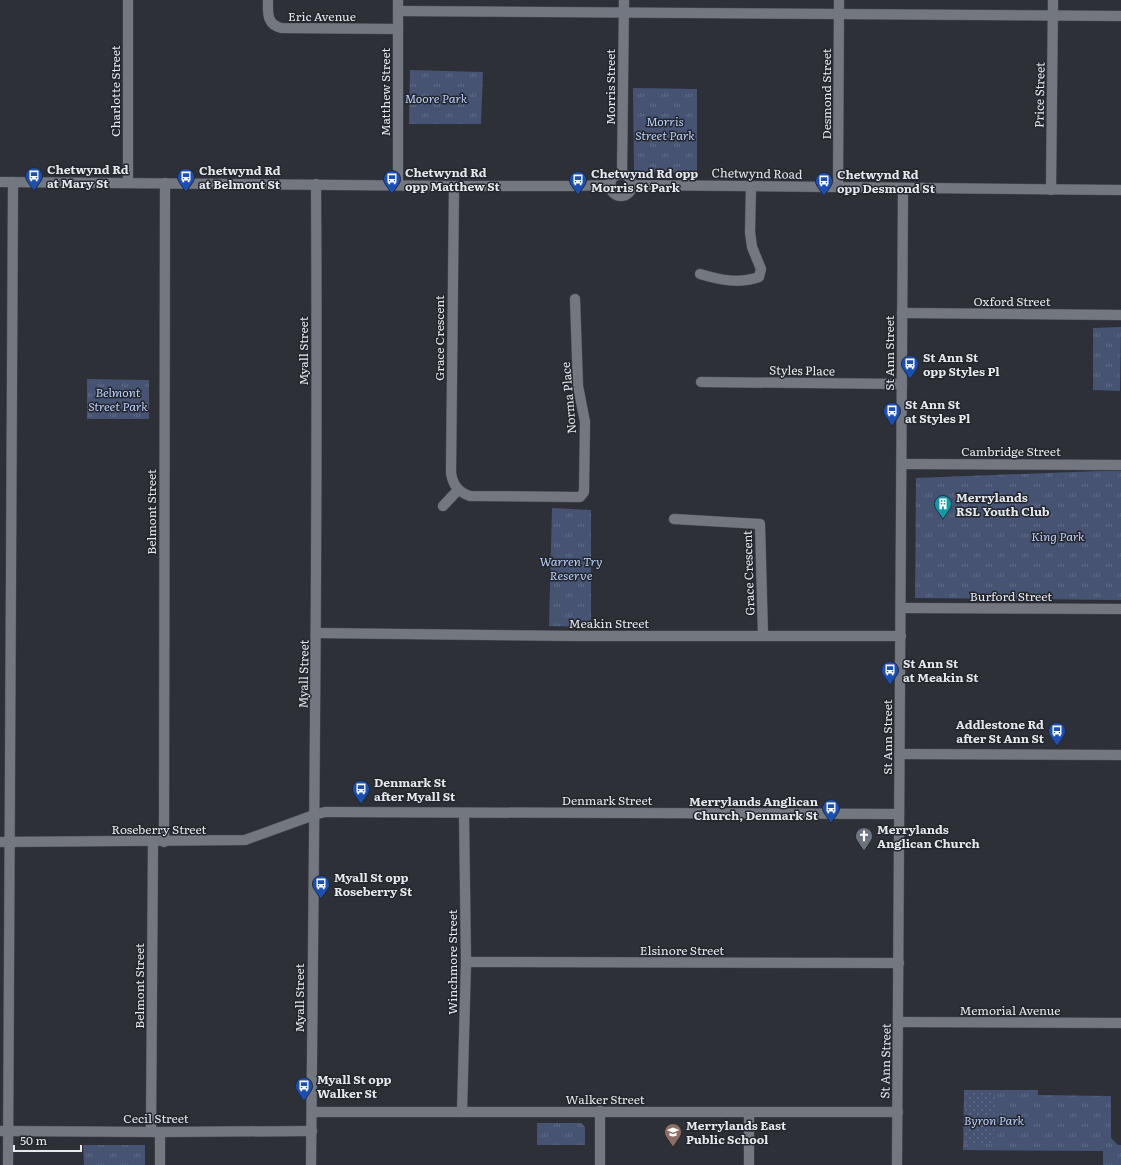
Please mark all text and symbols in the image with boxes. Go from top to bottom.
street label: Eric Avenue [288,7,356,25]
street label: Charlotte Street [106,45,124,137]
street label: Matthew Street [376,48,394,136]
street label: Desmond Street [817,48,835,140]
street label: Morris Street [601,49,619,125]
street label: Price Street [1029,62,1049,128]
park label: Moore Park [405,89,468,107]
park label: Morris Street Park [635,112,695,144]
place label: Chetwynd Rd at Mary St [47,160,129,192]
place label: Chetwynd Rd at Belmont St [199,161,281,193]
place label: Chetwynd Rd opp Matthew St [405,163,501,195]
street label: Chetwynd Road [711,163,803,183]
place label: Chetwynd Rd opp Morris St Park [591,164,698,196]
place label: Chetwynd Rd opp Desmond St [837,165,936,197]
bus stop icon: Chetwynd Rd at Mary St [24,166,44,191]
bus stop icon: Chetwynd Rd at Belmont St [176,167,196,192]
bus stop icon: Chetwynd Rd opp Matthew St [382,169,402,194]
bus stop icon: Chetwynd Rd opp Morris St Park [568,170,588,195]
bus stop icon: Chetwynd Rd opp Desmond St [814,171,834,196]
street label: Oxford Street [974,292,1051,310]
street label: Grace Crescent [430,295,448,381]
street label: St Ann Street [880,315,898,391]
street label: Myall Street [294,316,312,386]
place label: St Ann St opp Styles Pl [923,348,1000,380]
bus stop icon: St Ann St opp Styles Pl [900,354,920,379]
street label: Styles Place [769,360,835,380]
street label: Norma Place [556,361,580,435]
park label: Belmont Street Park [88,383,148,415]
place label: St Ann St at Styles Pl [905,395,971,427]
bus stop icon: St Ann St at Styles Pl [882,401,902,426]
street label: Cambridge Street [961,442,1061,460]
street label: Belmont Street [142,469,160,555]
place label: Merrylands RSL Youth Club [956,488,1050,520]
building icon: Merrylands RSL Youth Club [933,494,953,519]
park label: King Park [1031,527,1085,545]
street label: Grace Crescent [738,530,758,616]
park label: Warren Try Reserve [539,552,603,584]
street label: Burford Street [970,587,1052,605]
street label: Meakin Street [569,614,649,632]
street label: Myall Street [293,639,313,709]
place label: St Ann St at Meakin St [903,654,979,686]
bus stop icon: St Ann St at Meakin St [880,660,900,685]
street label: St Ann Street [878,699,896,775]
place label: Addlestone Rd after St Ann St [956,715,1045,747]
bus stop icon: Addlestone Rd after St Ann St [1047,721,1067,746]
place label: Denmark St after Myall St [374,773,456,805]
bus stop icon: Denmark St after Myall St [351,779,371,804]
street label: Denmark Street [562,791,652,809]
place label: Merrylands Anglican Church, Denmark St [689,792,819,824]
bus stop icon: Merrylands Anglican Church, Denmark St [821,798,841,823]
street label: Roseberry Street [112,820,207,838]
place label: Merrylands Anglican Church [877,820,980,852]
church icon: Merrylands Anglican Church [854,826,874,851]
place label: Myall St opp Roseberry St [334,868,413,900]
bus stop icon: Myall St opp Roseberry St [311,874,331,899]
street label: Winchmore Street [443,909,461,1015]
street label: Elsinore Street [640,941,724,959]
street label: Belmont Street [130,943,148,1029]
street label: Myall Street [290,963,308,1033]
street label: Memorial Avenue [959,1001,1061,1019]
street label: St Ann Street [875,1023,895,1099]
place label: Myall St opp Walker St [317,1070,391,1102]
bus stop icon: Myall St opp Walker St [294,1076,314,1101]
street label: Walker Street [565,1090,645,1108]
street label: Cecil Street [123,1109,189,1127]
park label: Byron Park [964,1111,1025,1129]
place label: Merrylands East Public School [686,1116,787,1148]
school or university icon: Merrylands East Public School [663,1122,683,1147]
scale bar [14,1127,81,1153]
text: 50 m [20,1131,47,1149]

